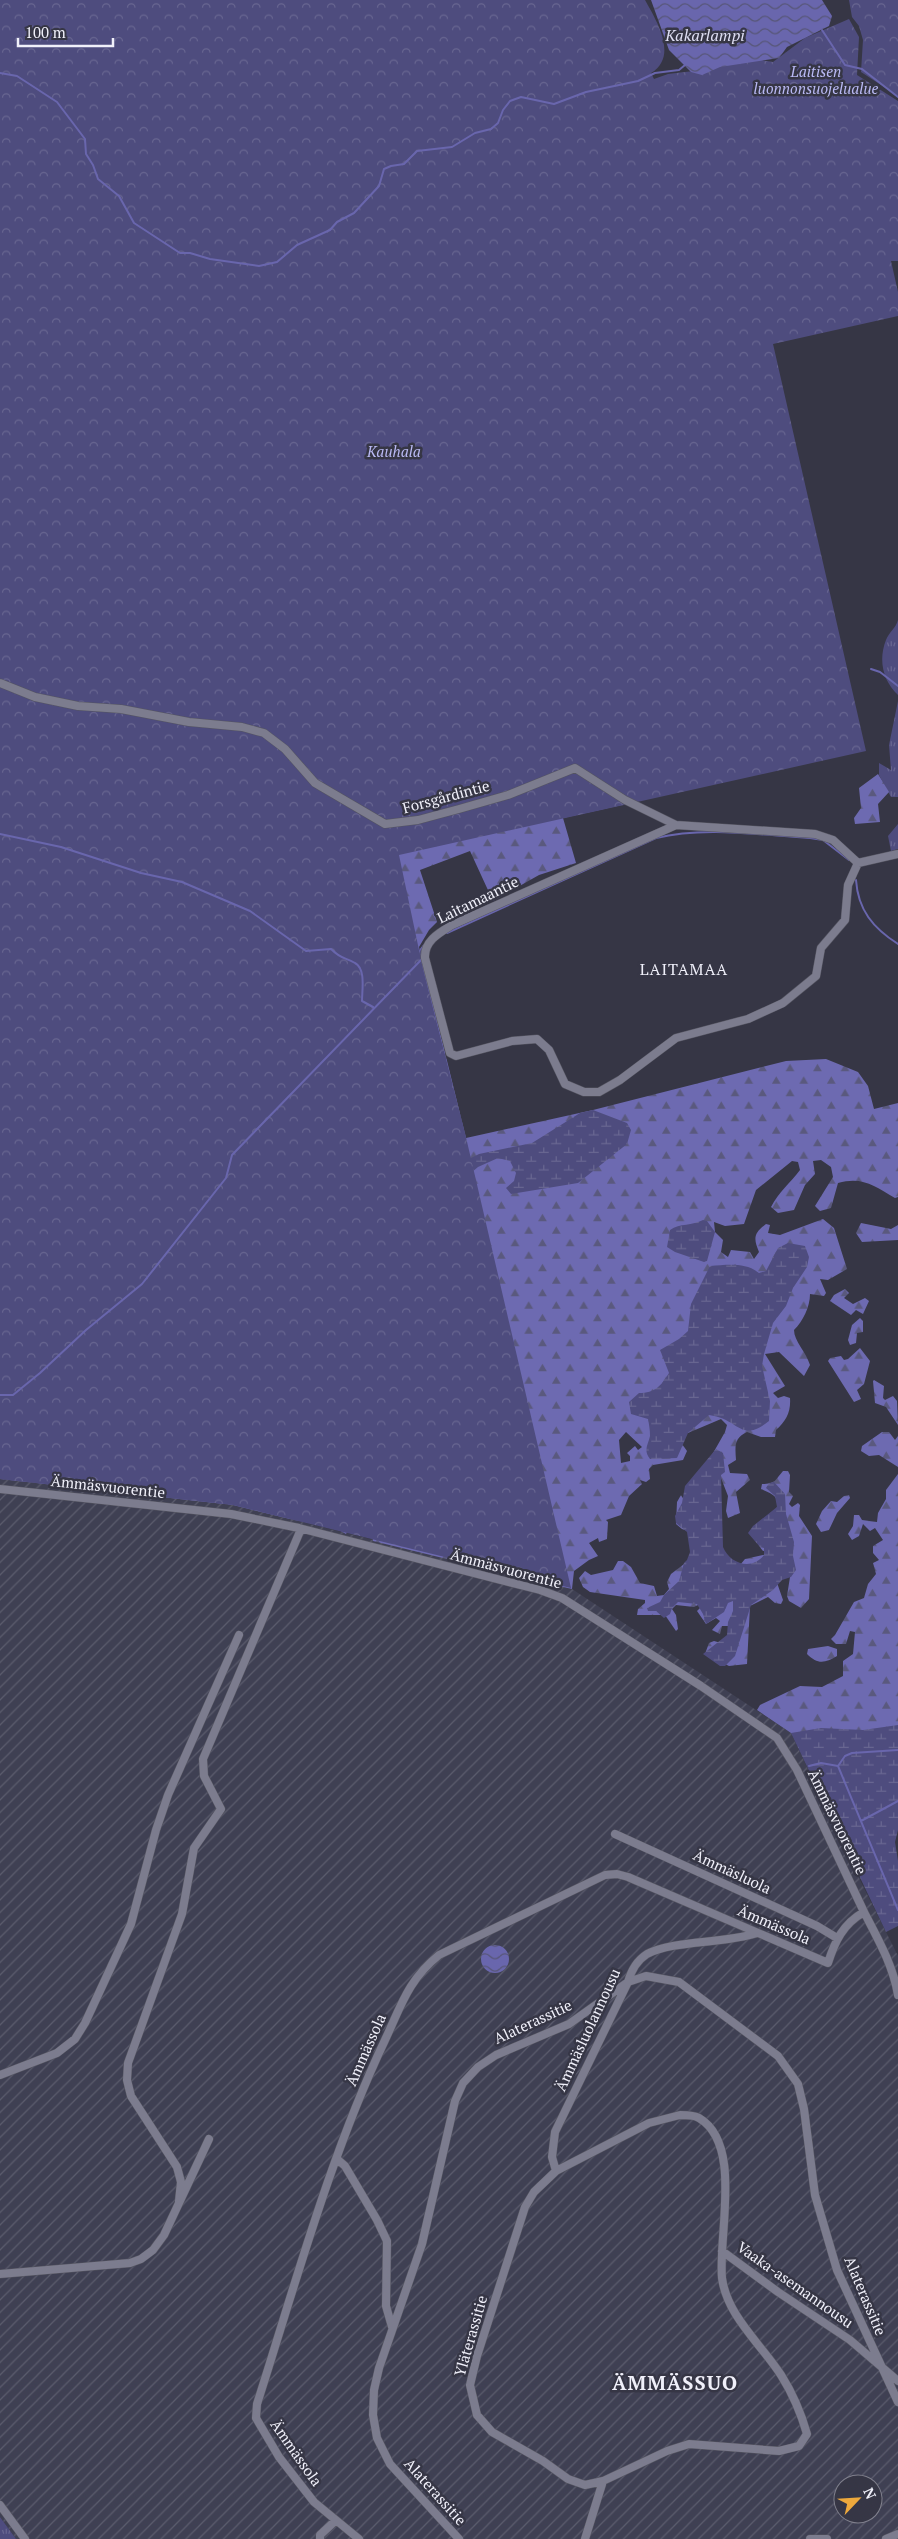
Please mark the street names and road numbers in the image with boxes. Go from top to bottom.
street label: Forsgårdintie [400,775,491,817]
street label: Laitamaantie [434,871,522,927]
street label: Ämmäsvuorentie [50,1470,166,1502]
street label: Ämmäsvuorentie [448,1544,564,1593]
street label: Ämmäsvuorentie [804,1766,872,1877]
street label: Ämmäsluola [690,1844,775,1898]
street label: Ämmässola [735,1900,814,1949]
street label: Ämmäsluolannousu [550,1964,625,2094]
street label: Alaterassitie [490,1994,575,2048]
street label: Ämmässola [340,2010,390,2089]
street label: Vaaka-asemannousu [733,2236,858,2332]
street label: Alaterassitie [840,2253,892,2338]
street label: Yläterassitie [449,2293,491,2379]
street label: Ämmässola [267,2415,327,2490]
street label: Alaterassitie [400,2453,471,2529]

